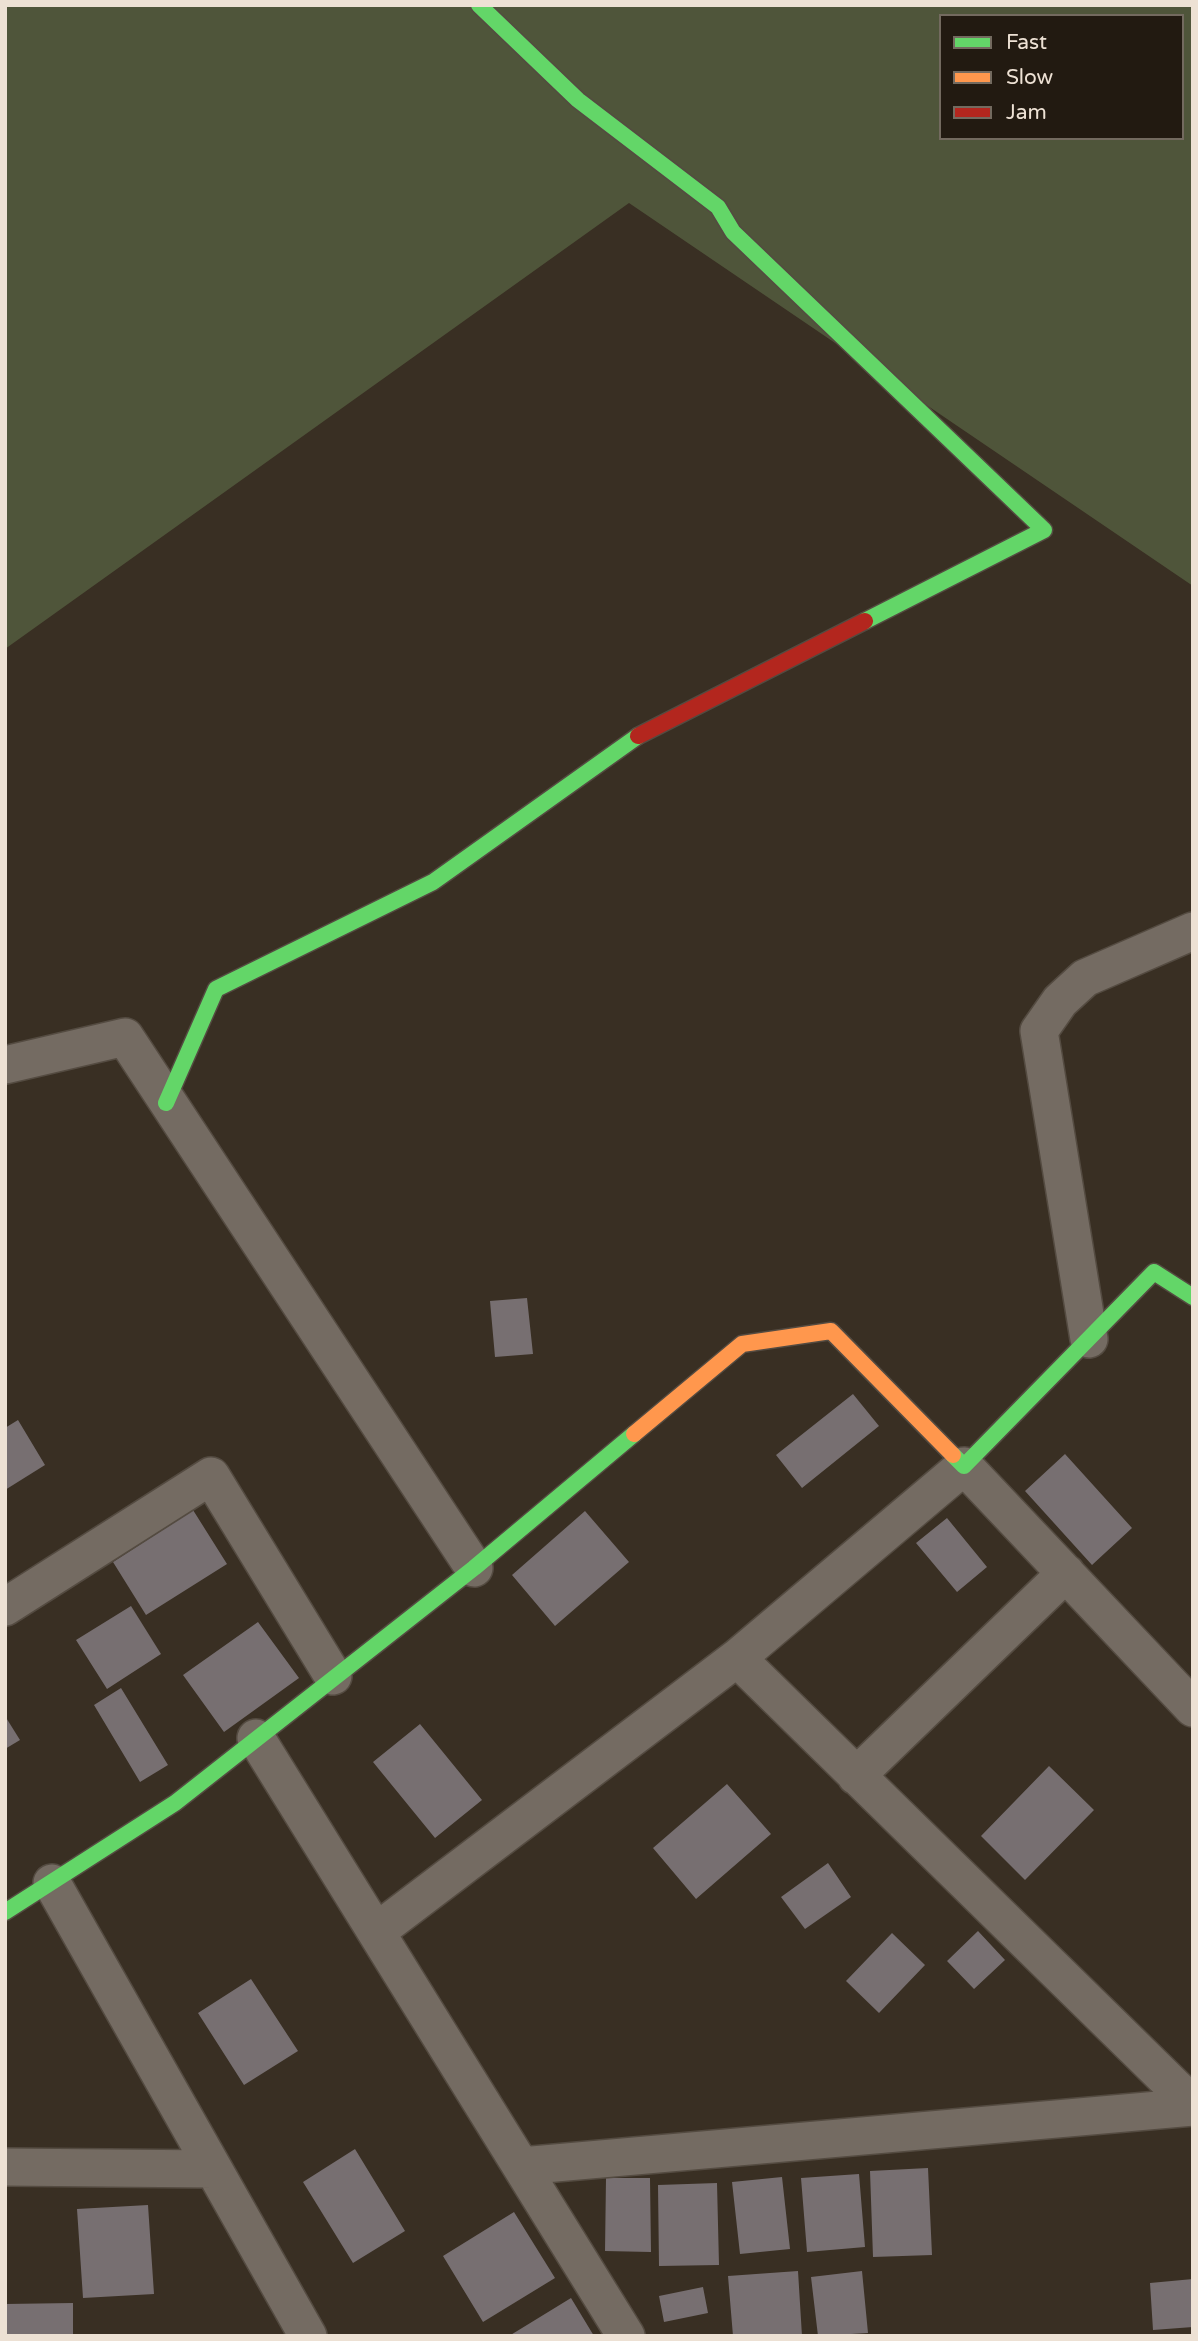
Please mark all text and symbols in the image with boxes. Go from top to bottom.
legend [939,14,1184,140]
text: Fast [1006,30,1047,55]
text: Slow [1006,65,1053,90]
text: Jam [1006,100,1047,125]

